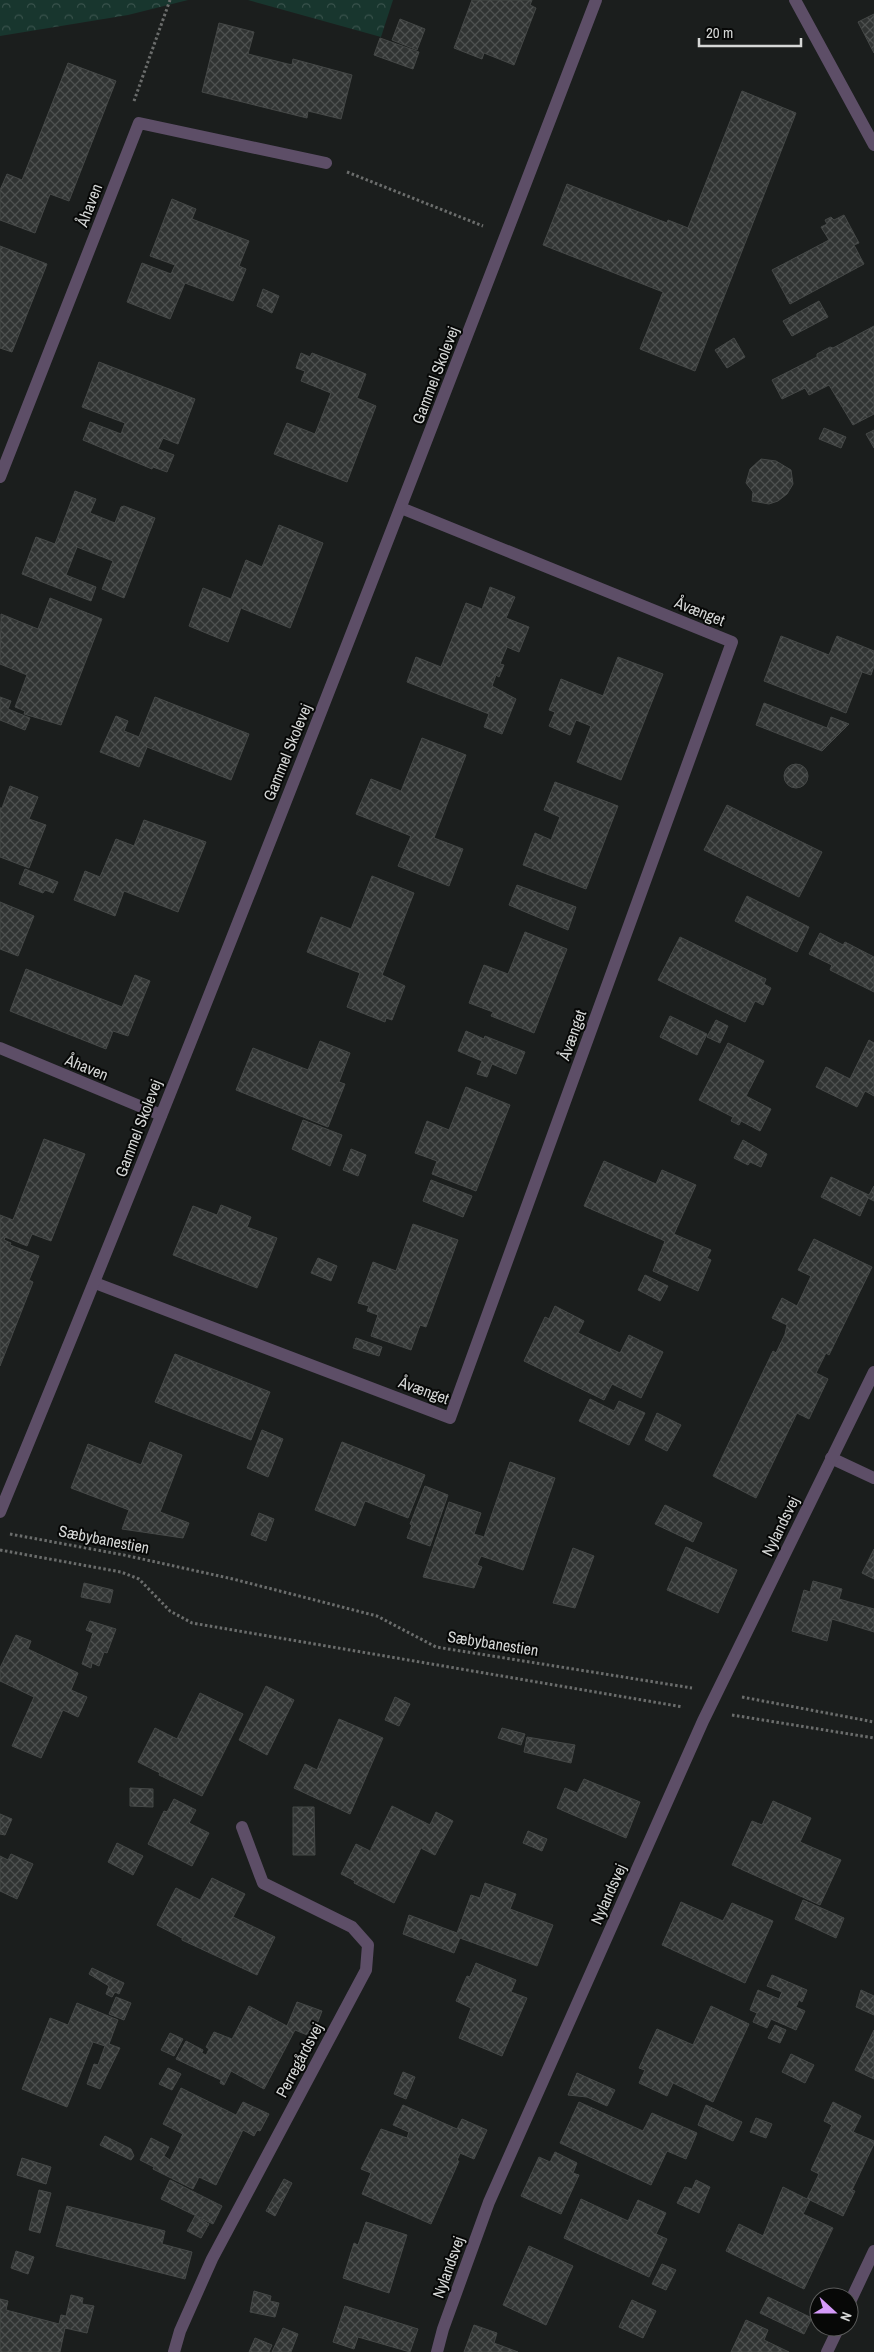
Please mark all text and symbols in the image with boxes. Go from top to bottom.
scale bar [699,15,802,47]
text: 20 m [706,22,733,43]
street label: Åhaven [70,180,107,231]
street label: Gammel Skolevej [406,323,464,427]
street label: Åvænget [671,591,729,631]
street label: Gammel Skolevej [258,700,316,804]
street label: Åvænget [552,1006,591,1064]
street label: Åhaven [61,1048,112,1086]
street label: Gammel Skolevej [109,1076,167,1180]
street label: Åvænget [395,1370,453,1409]
street label: Nylandsvej [756,1492,804,1560]
street label: Sæbybanestien [57,1519,151,1559]
street label: Sæbybanestien [446,1625,540,1661]
street label: Nylandsvej [585,1860,631,1928]
street label: Perregårdsvej [270,2019,328,2101]
street label: Nylandsvej [427,2233,469,2301]
north arrow [809,2287,859,2337]
text: N [836,2310,856,2324]

